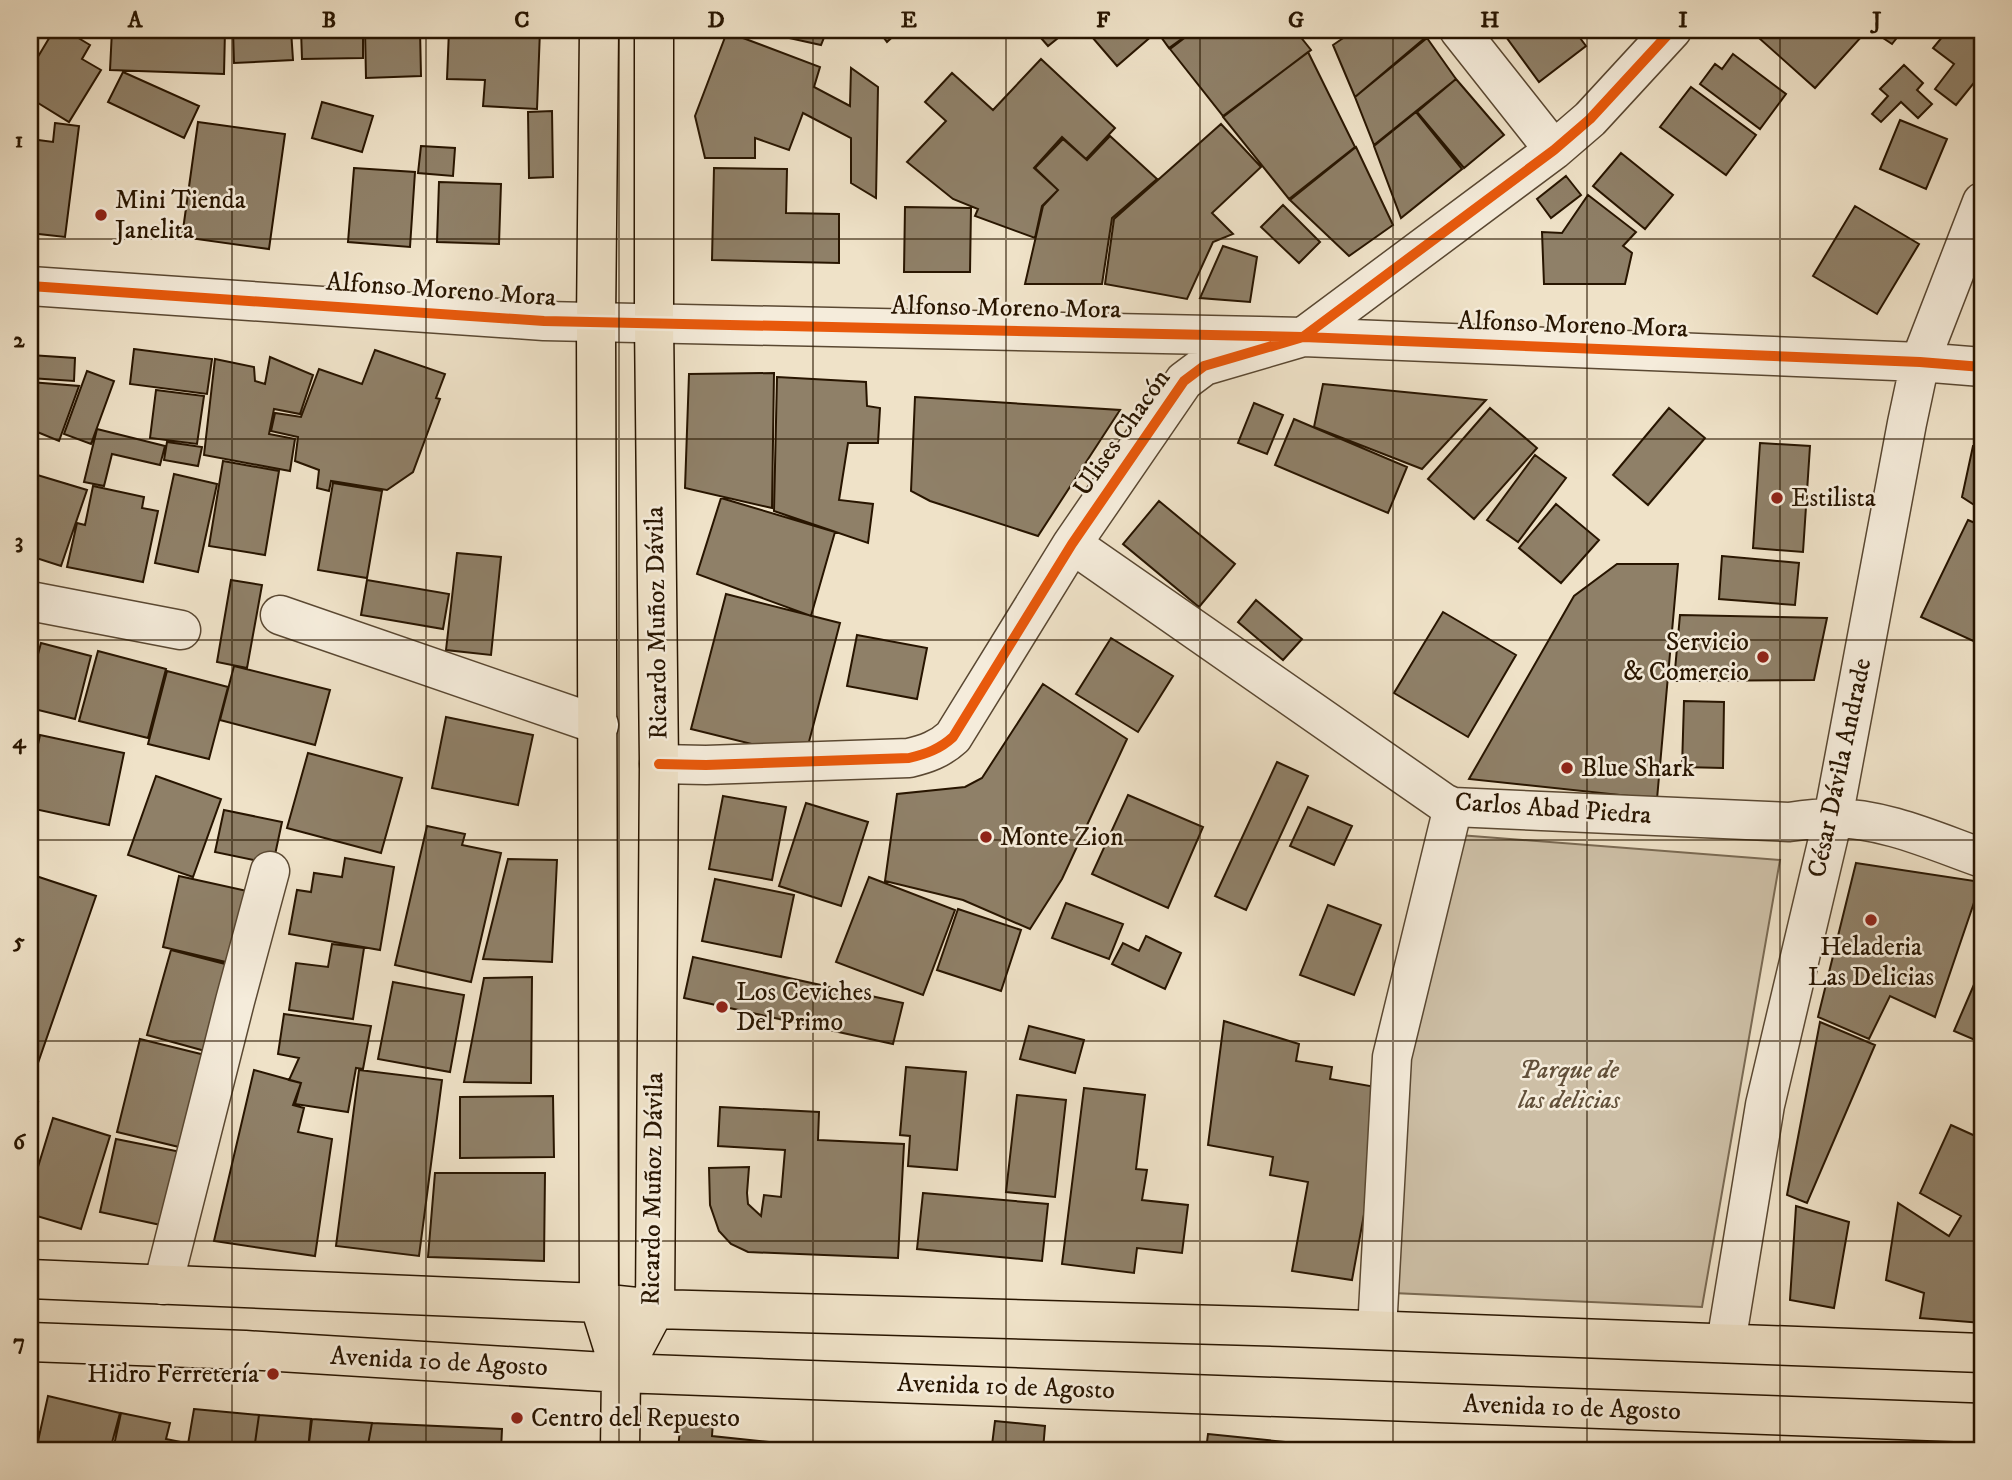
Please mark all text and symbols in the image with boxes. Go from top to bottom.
text: A [127,6,144,35]
text: B [322,6,336,35]
text: C [514,6,530,35]
text: D [707,6,725,35]
text: E [901,6,917,35]
text: F [1096,6,1111,35]
text: G [1288,6,1304,35]
text: H [1480,6,1500,35]
text: I [1678,6,1688,35]
text: J [1869,6,1882,35]
text: 1 [15,126,23,155]
place label: Mini Tienda Janelita [113,184,246,247]
marker: Mini Tienda Janelita [93,207,109,223]
street label: Alfonso Moreno Mora [325,266,557,314]
street label: Alfonso Moreno Mora [891,289,1121,327]
street label: Alfonso Moreno Mora [1457,304,1689,346]
text: 2 [13,326,25,355]
street label: Ulises Chacón [1066,363,1178,503]
place label: Estilista [1791,482,1876,515]
marker: Estilista [1769,490,1785,506]
street label: Ricardo Muñoz Dávila [638,506,676,740]
text: 3 [15,527,23,556]
place label: Servicio & Comercio [1623,626,1749,689]
marker: Servicio & Comercio [1755,649,1771,665]
street label: César Dávila Andrade [1801,655,1879,881]
text: 4 [12,727,27,756]
place label: Blue Shark [1581,752,1695,785]
marker: Blue Shark [1559,760,1575,776]
street label: Carlos Abad Piedra [1454,786,1652,832]
place label: Monte Zion [1000,821,1124,854]
marker: Monte Zion [978,829,994,845]
marker: Heladeria Las Delicias [1863,912,1879,928]
text: 5 [12,927,25,956]
place label: Heladeria Las Delicias [1808,931,1934,994]
place label: Los Ceviches Del Primo [736,976,872,1039]
marker: Los Ceviches Del Primo [714,999,730,1015]
park label: Parque de las delicias [1517,1054,1621,1117]
street label: Ricardo Muñoz Dávila [634,1072,672,1306]
text: 6 [13,1128,27,1157]
text: 7 [13,1328,25,1357]
street label: Avenida 10 de Agosto [329,1340,549,1384]
place label: Hidro Ferretería [87,1358,259,1391]
marker: Hidro Ferretería [265,1366,281,1382]
street label: Avenida 10 de Agosto [897,1367,1115,1407]
street label: Avenida 10 de Agosto [1463,1388,1681,1428]
place label: Centro del Repuesto [531,1402,740,1435]
marker: Centro del Repuesto [509,1410,525,1426]

